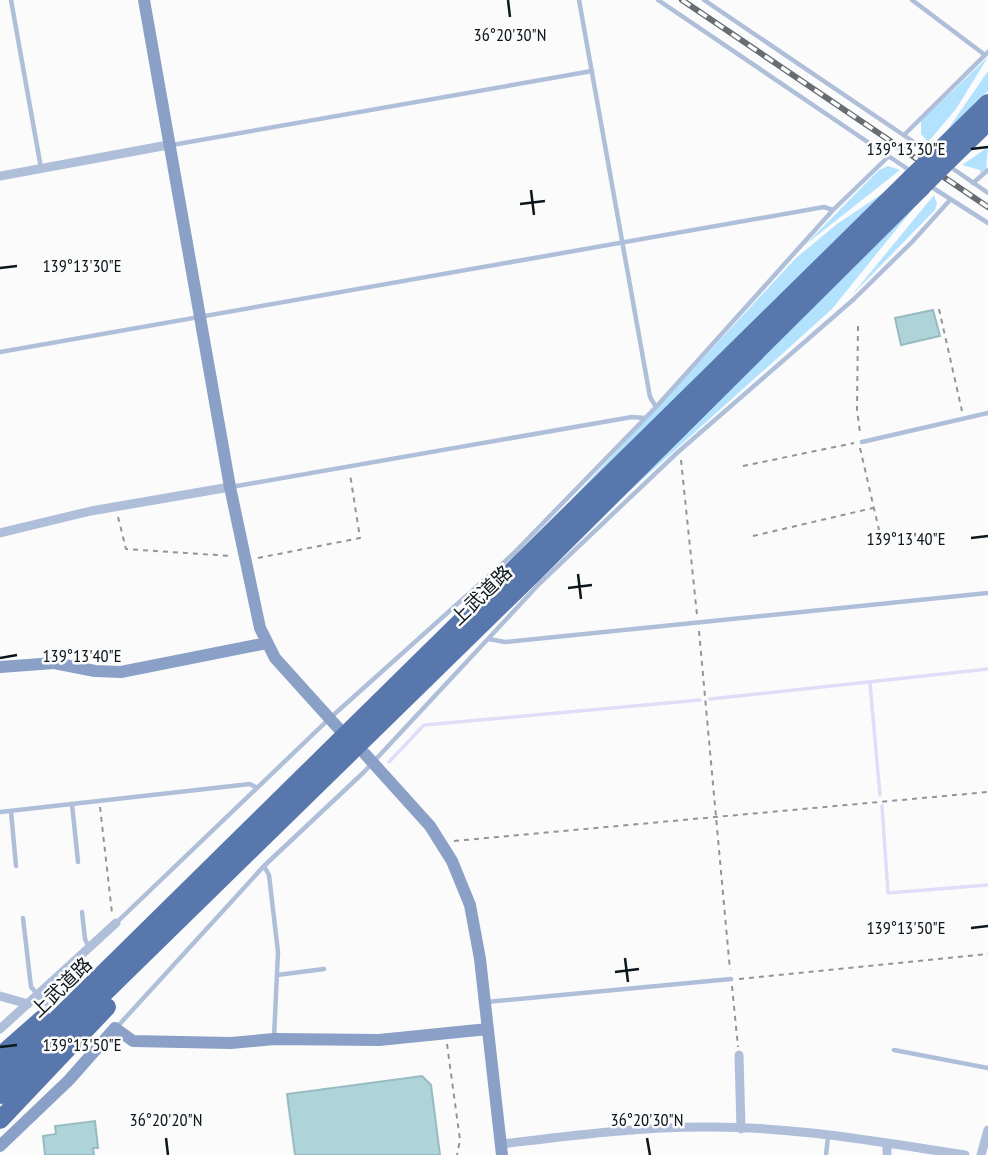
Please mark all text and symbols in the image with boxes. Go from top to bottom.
text: 36°20'30"N [474,23,546,46]
text: 139°13'30"E [867,137,945,160]
text: 139°13'30"E [43,254,121,277]
text: 139°13'40"E [867,527,945,550]
street label: 上武道路 [445,560,517,630]
text: 139°13'40"E [43,644,121,667]
text: 139°13'50"E [867,916,945,939]
street label: 上武道路 [25,952,97,1022]
text: 139°13'50"E [43,1033,121,1056]
text: 36°20'20"N [130,1108,202,1131]
text: 36°20'30"N [611,1108,683,1131]

